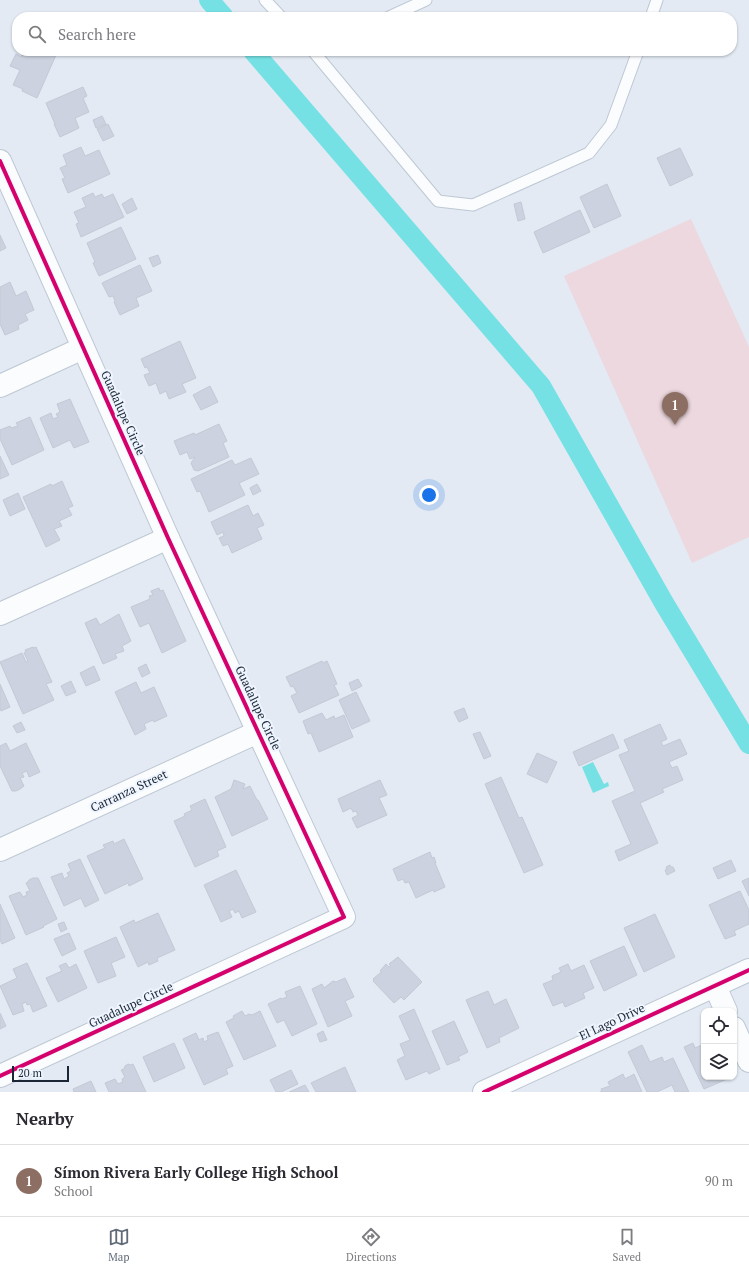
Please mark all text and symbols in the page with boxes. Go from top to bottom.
search box [12,12,737,56]
icon: search [26,23,48,45]
text: Search here [58,24,136,44]
street label: Guadalupe Circle [98,368,149,458]
pin: 1 [662,392,688,425]
your location [419,485,439,505]
street label: Guadalupe Circle [232,663,285,752]
street label: Carranza Street [88,766,170,815]
street label: Guadalupe Circle [86,978,175,1031]
street label: El Lago Drive [577,1000,647,1043]
map controls [701,1008,737,1080]
button: locate [701,1008,737,1044]
button: layers [701,1044,737,1080]
scale bar [12,1064,69,1083]
text: 20 m [18,1066,42,1080]
text: Nearby [16,1107,74,1130]
text: Símon Rivera Early College High School [54,1162,339,1182]
text: 1 [25,1172,33,1190]
text: 90 m [705,1172,733,1190]
text: School [54,1182,93,1200]
tab: Map [108,1226,130,1264]
tab: Directions [346,1226,397,1264]
tab: Saved [613,1226,641,1264]

